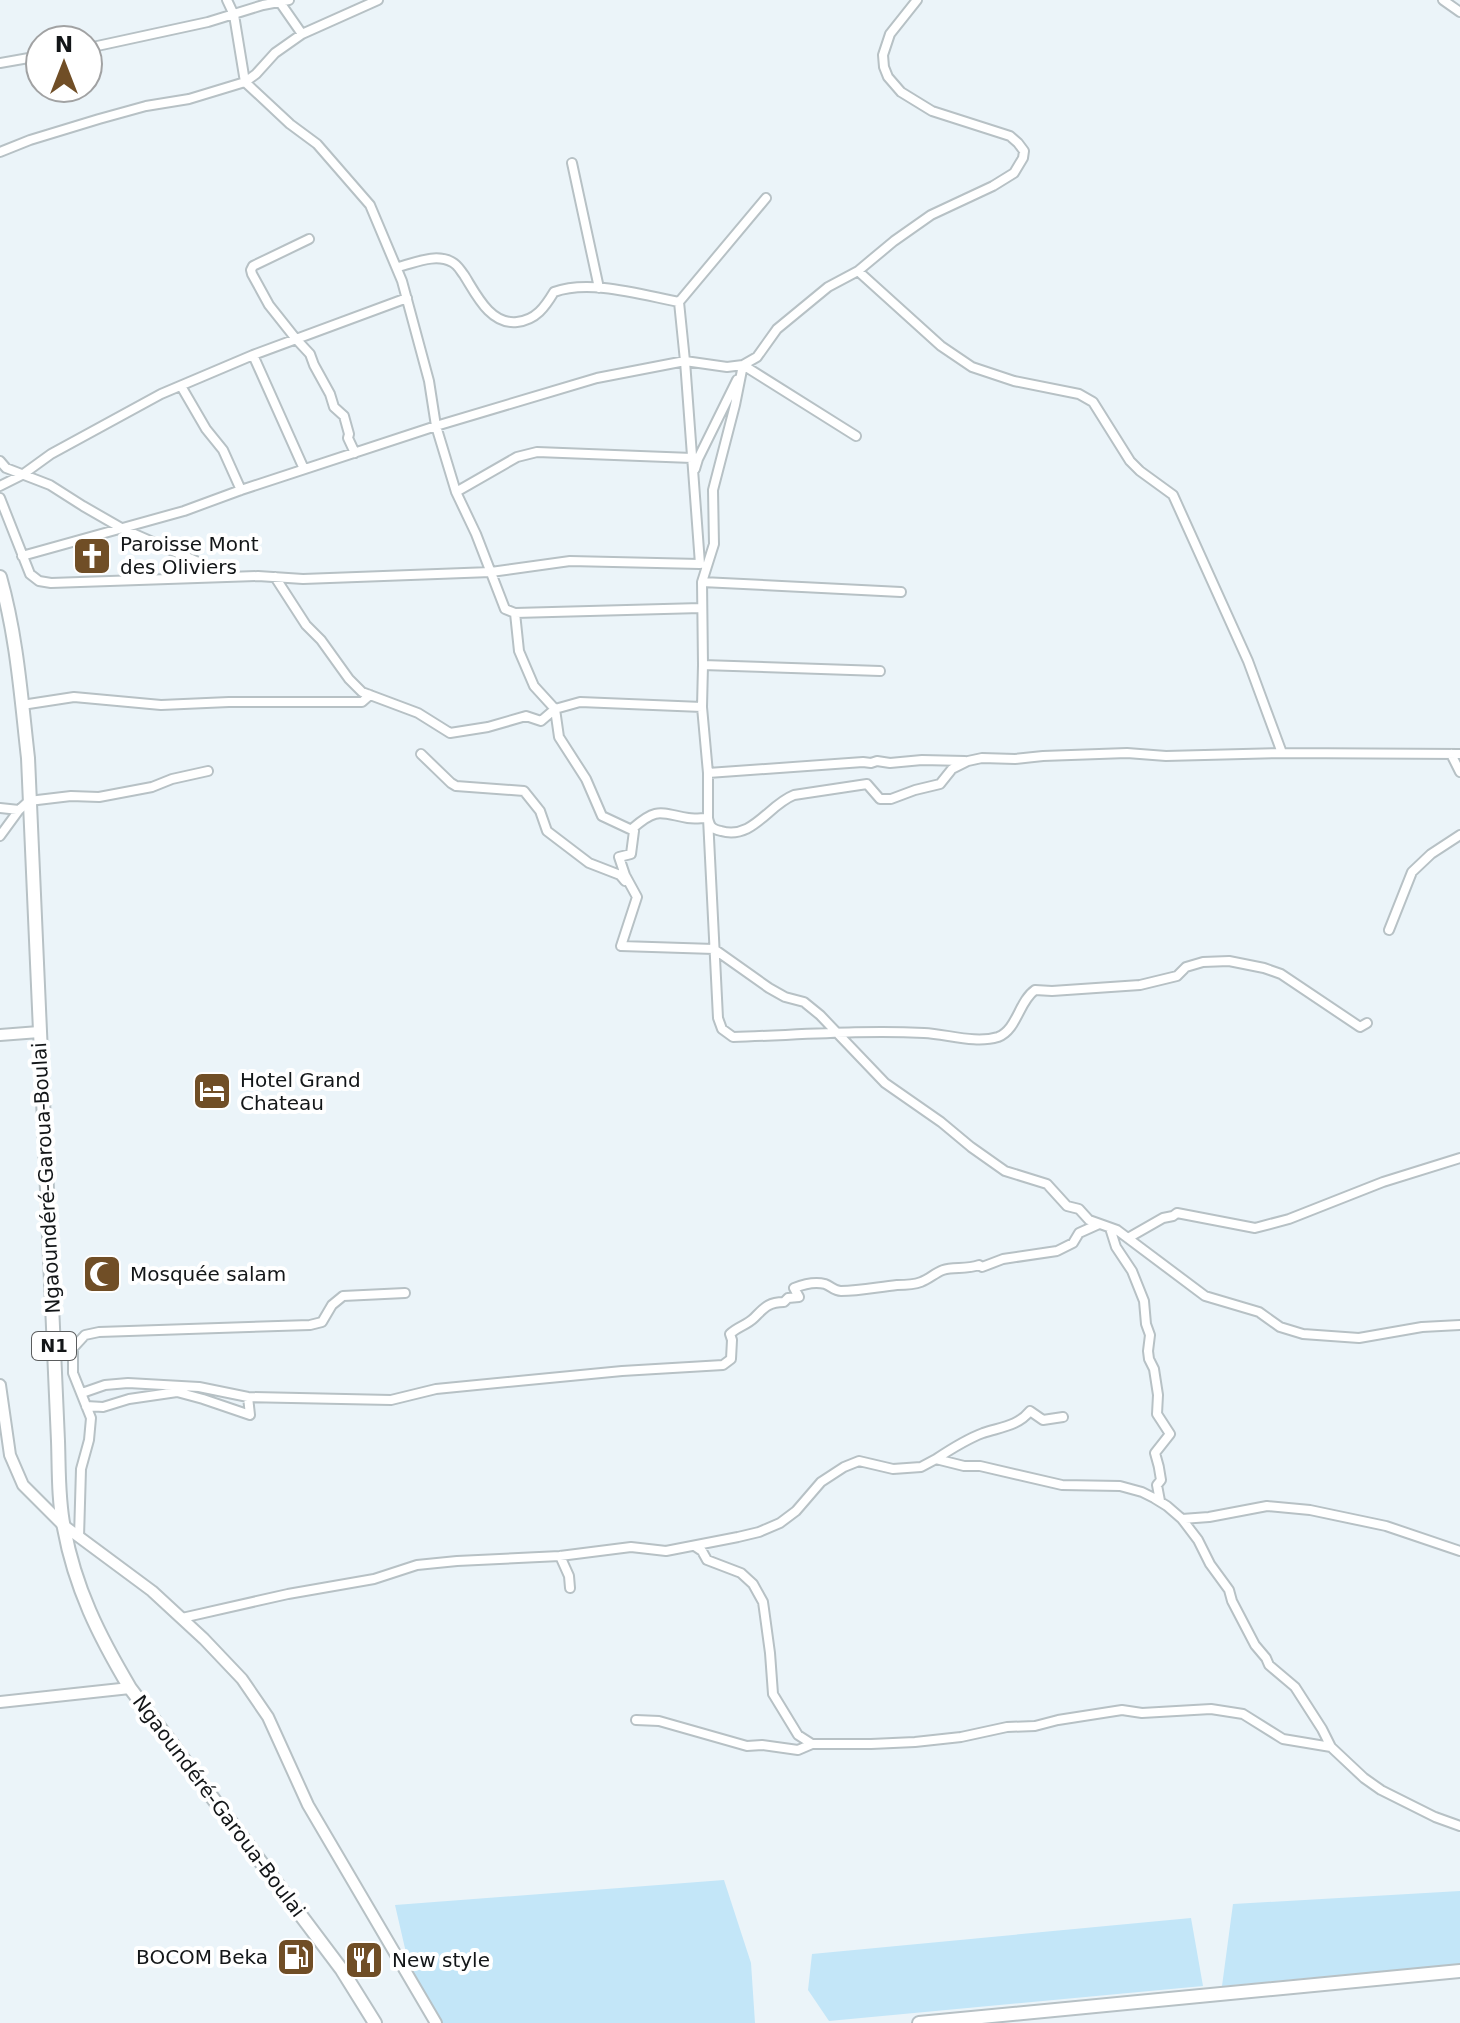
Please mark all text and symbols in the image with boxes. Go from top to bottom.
north arrow [24,24,104,104]
text: N [55,32,73,57]
place label: Paroisse Mont des Oliviers [120,532,259,579]
church icon: Paroisse Mont des Oliviers [71,535,113,577]
street label: Ngaoundéré-Garoua-Boulai [27,1042,65,1314]
place label: Hotel Grand Chateau [240,1068,361,1115]
hotel icon: Hotel Grand Chateau [191,1070,233,1112]
mosque icon: Mosquée salam [81,1253,123,1295]
place label: Mosquée salam [130,1262,286,1286]
road number: N1 [32,1332,76,1360]
street label: Ngaoundéré-Garoua-Boulai [128,1690,310,1922]
fuel station icon: BOCOM Beka [275,1936,317,1978]
restaurant icon: New style [343,1939,385,1981]
place label: BOCOM Beka [136,1945,268,1969]
place label: New style [392,1948,490,1972]

